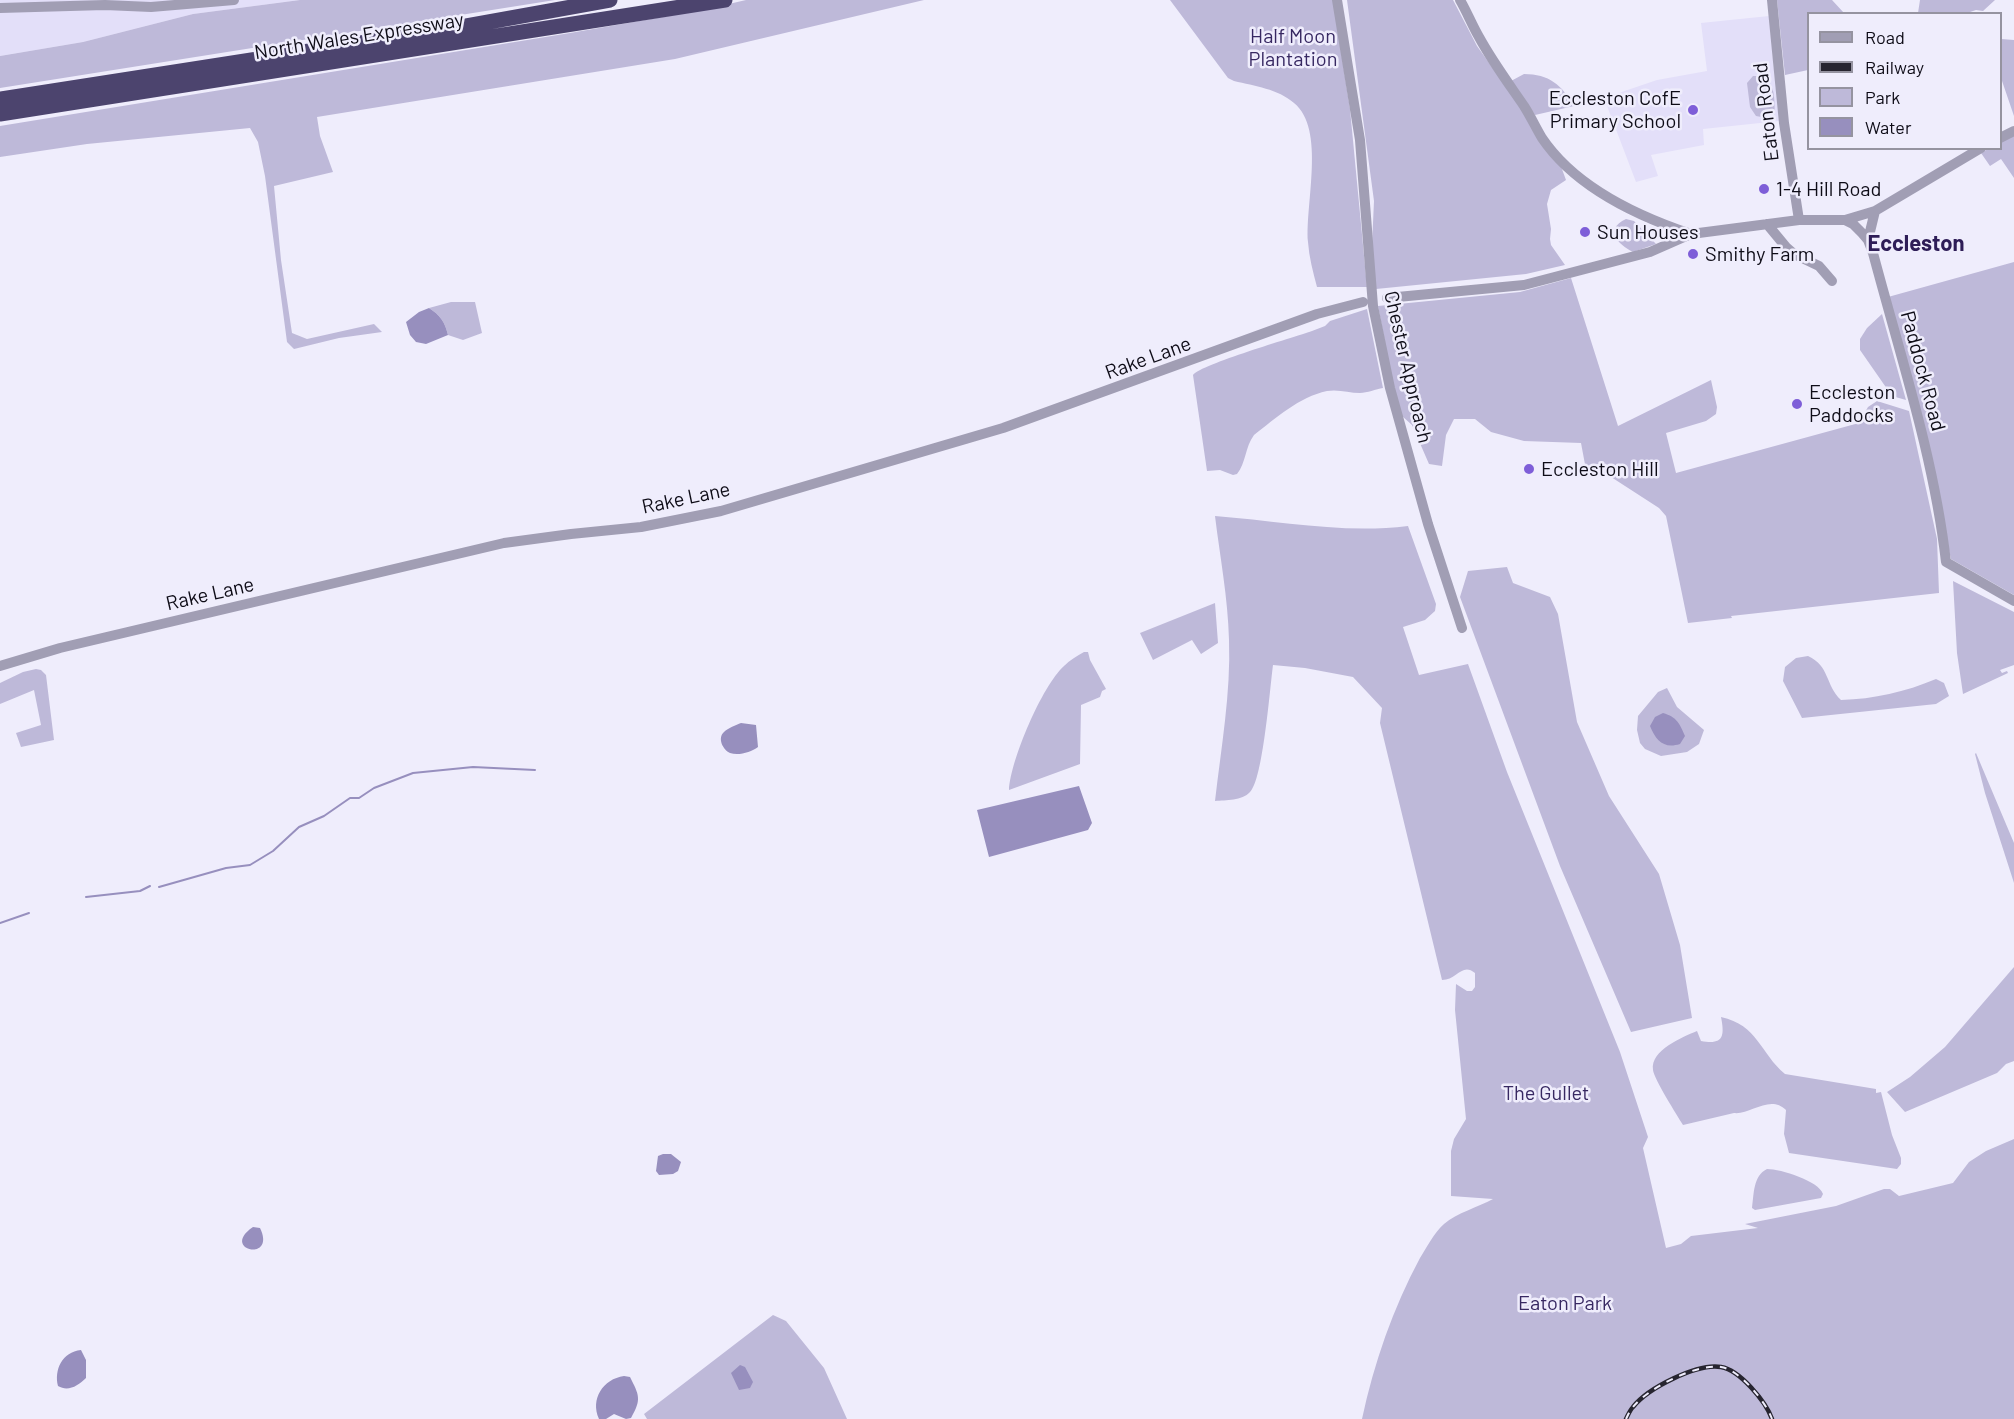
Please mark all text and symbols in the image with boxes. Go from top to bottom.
street label: North Wales Expressway [253,8,465,64]
legend [1807,12,2002,150]
park label: Half Moon Plantation [1249,24,1337,71]
text: Road [1865,26,1905,48]
text: Railway [1865,56,1924,78]
street label: Eaton Road [1748,61,1784,163]
place label: Eccleston CofE Primary School [1549,86,1681,133]
text: Park [1865,86,1900,108]
marker: Eccleston CofE Primary School [1686,103,1700,117]
text: Water [1865,116,1912,138]
place label: 1-4 Hill Road [1776,177,1881,201]
marker: 1-4 Hill Road [1757,182,1771,196]
place label: Sun Houses [1597,220,1699,244]
marker: Sun Houses [1578,225,1592,239]
district label: Eccleston [1867,231,1965,257]
place label: Smithy Farm [1705,242,1814,266]
marker: Smithy Farm [1686,247,1700,261]
street label: Chester Approach [1379,289,1437,445]
street label: Paddock Road [1895,308,1951,434]
street label: Rake Lane [1102,331,1194,385]
place label: Eccleston Paddocks [1809,380,1895,427]
marker: Eccleston Paddocks [1790,397,1804,411]
place label: Eccleston Hill [1541,457,1659,481]
marker: Eccleston Hill [1522,462,1536,476]
street label: Rake Lane [640,477,732,519]
street label: Rake Lane [164,572,256,616]
park label: The Gullet [1503,1081,1589,1105]
park label: Eaton Park [1518,1291,1612,1315]

